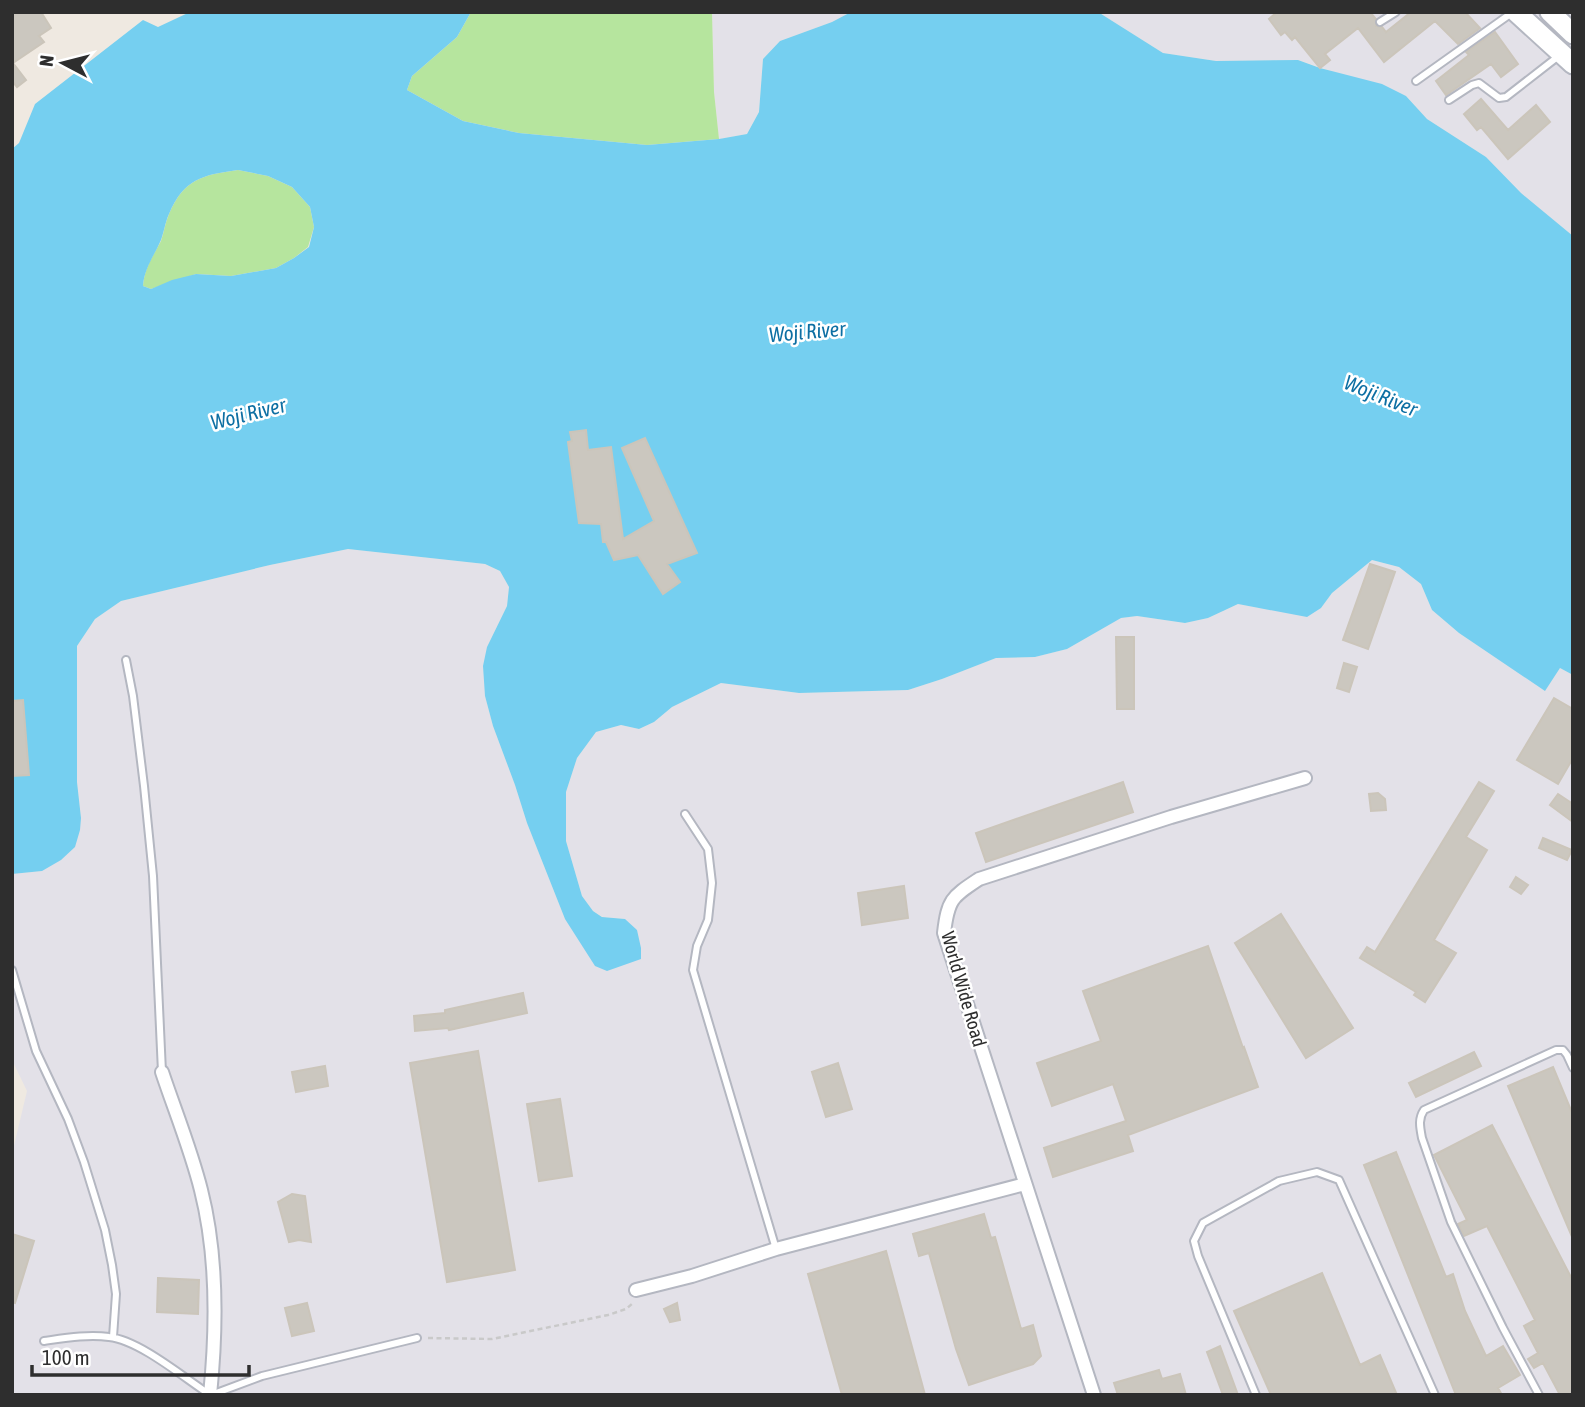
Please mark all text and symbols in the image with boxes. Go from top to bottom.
north arrow [28,28,98,98]
text: N [35,54,58,68]
water label: Woji River [768,316,847,346]
water label: Woji River [1341,370,1422,421]
water label: Woji River [208,392,289,434]
street label: World Wide Road [937,929,991,1049]
scale bar [32,1334,248,1378]
text: 100 m [42,1345,90,1369]

